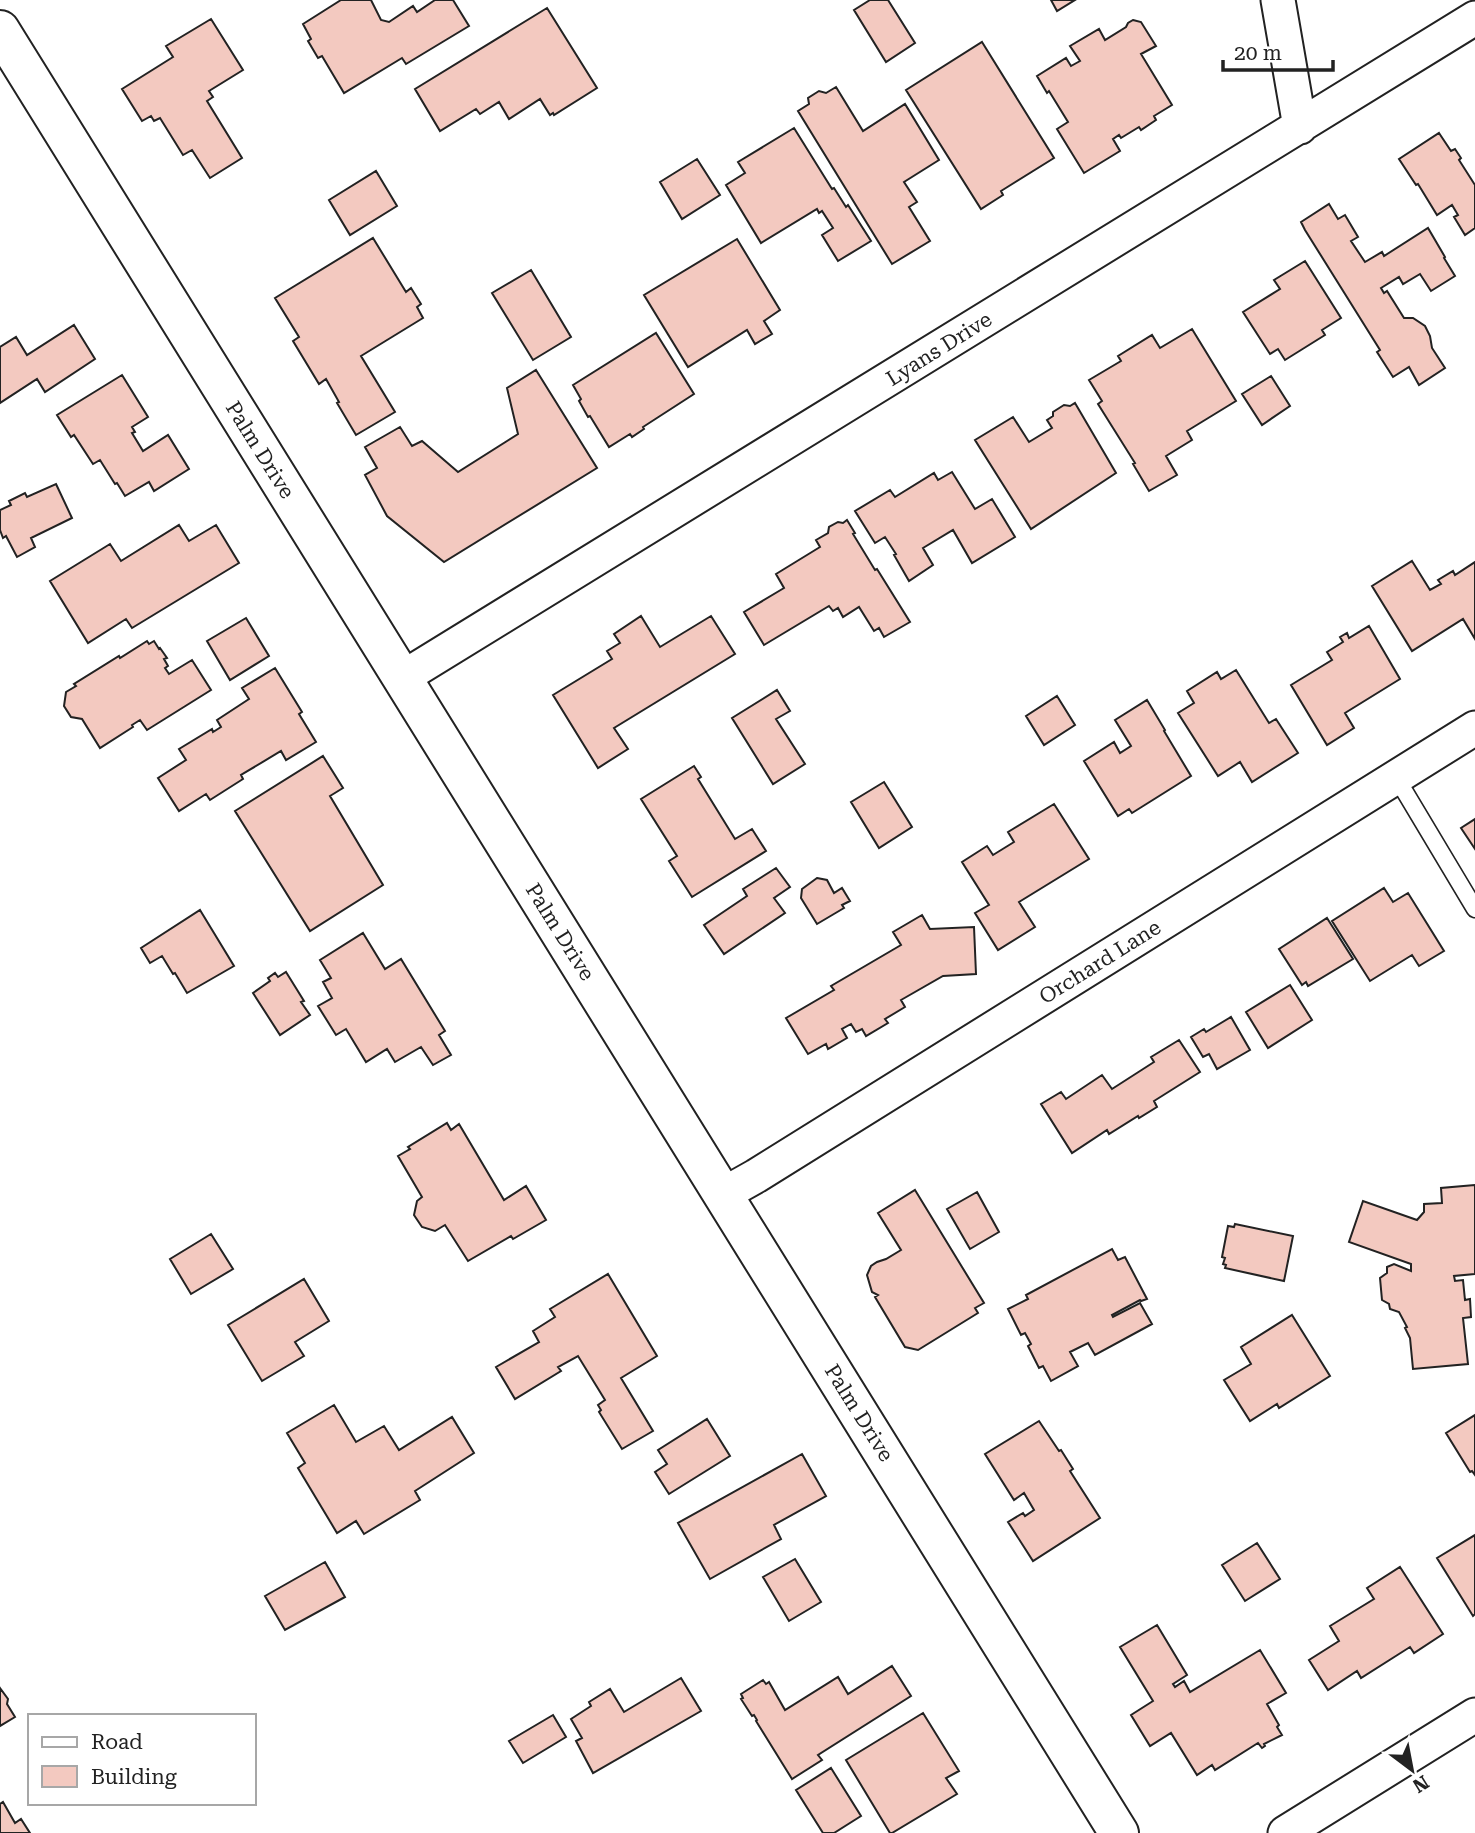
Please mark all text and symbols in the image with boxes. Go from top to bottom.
scale bar [1223,28,1333,72]
text: 20 m [1234,41,1282,65]
street label: Lyans Drive [882,307,996,391]
street label: Palm Drive [221,397,299,503]
street label: Palm Drive [521,879,599,985]
street label: Orchard Lane [1035,915,1165,1009]
street label: Palm Drive [820,1360,898,1466]
legend [28,1714,256,1805]
text: Road [91,1730,143,1754]
north arrow [1377,1735,1447,1805]
text: Building [91,1765,177,1789]
text: N [1408,1770,1433,1798]

